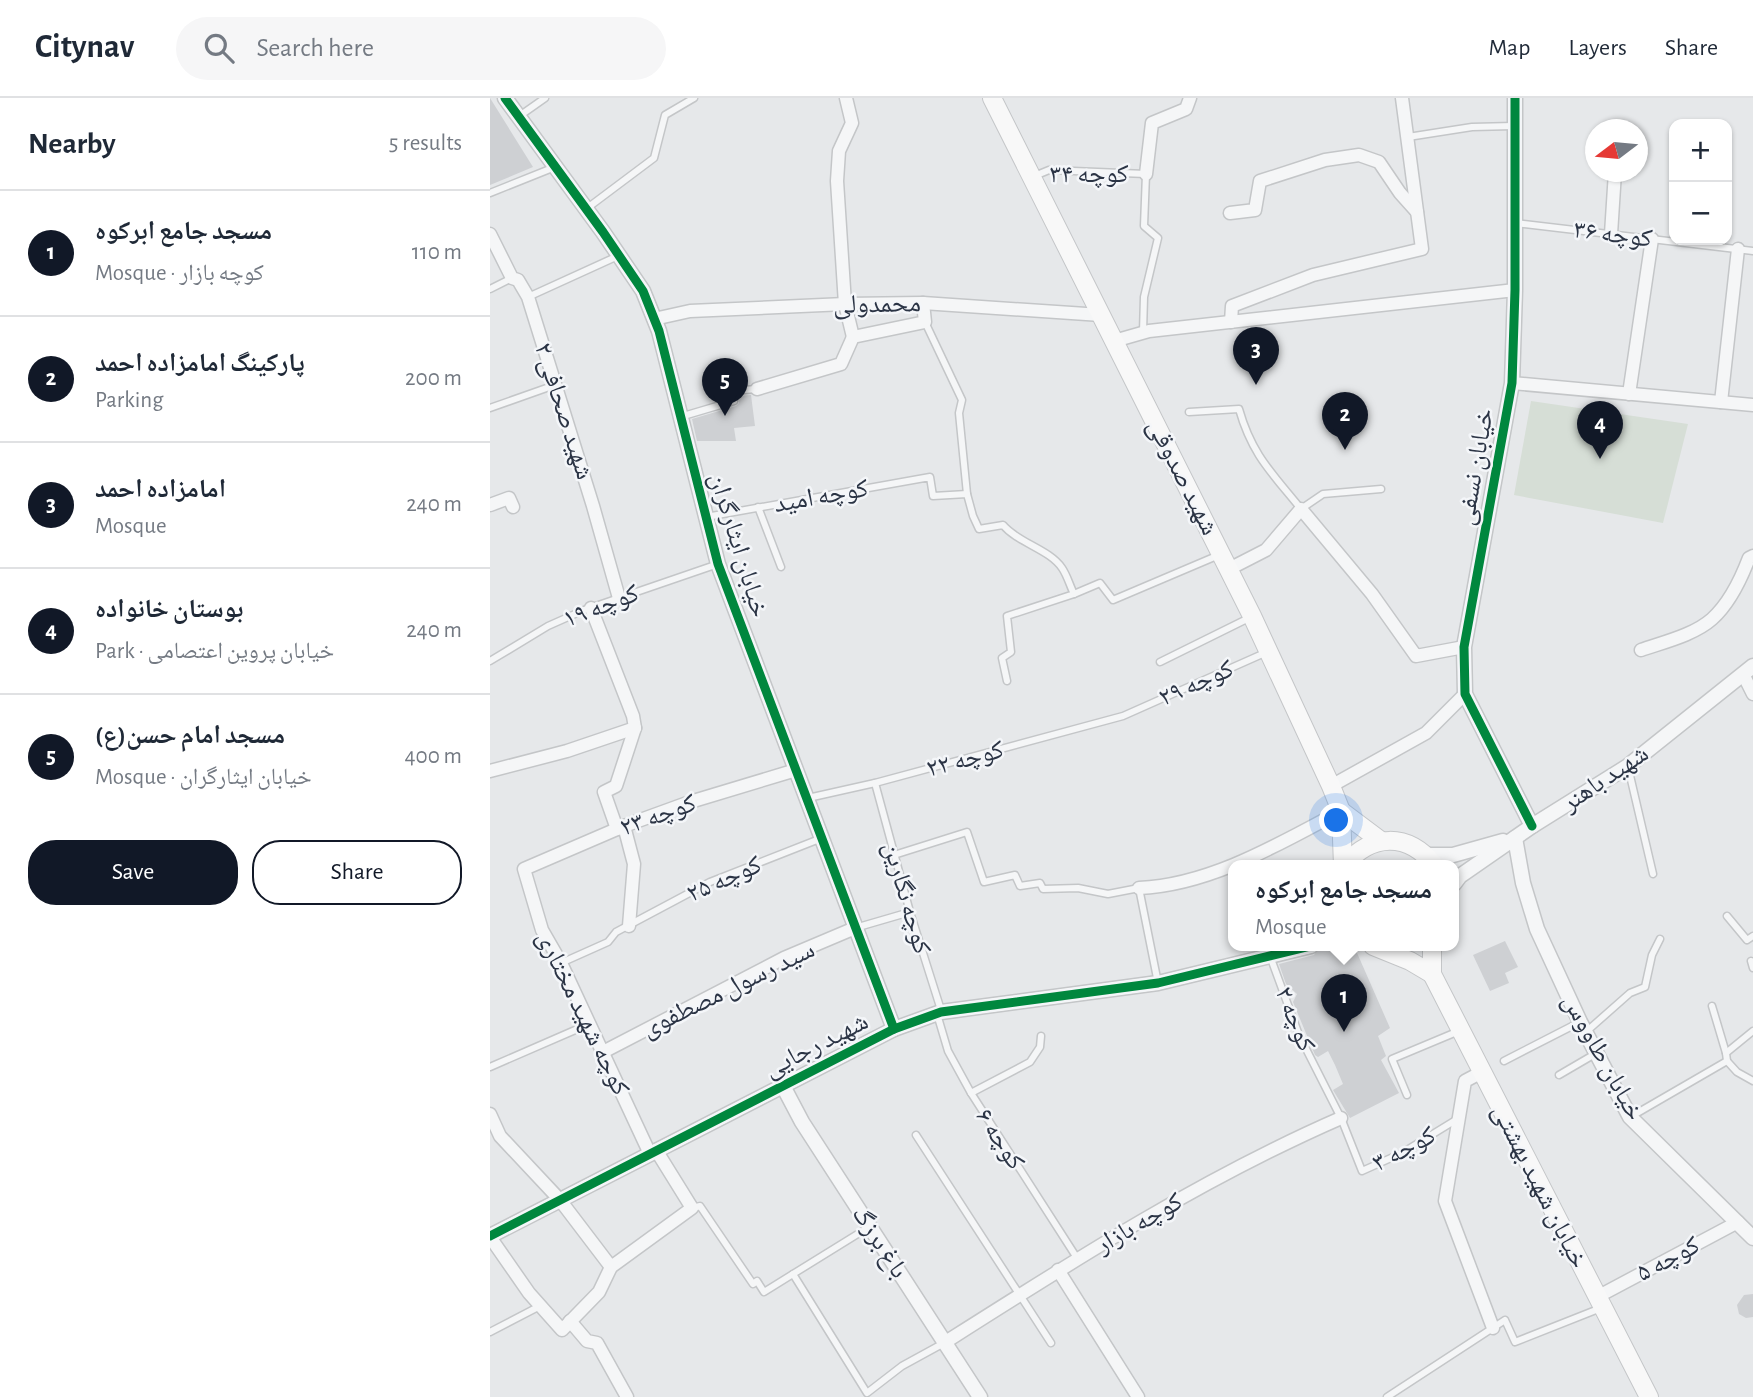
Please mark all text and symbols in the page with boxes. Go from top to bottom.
search box [176,17,666,80]
icon: search [200,29,238,67]
text: Citynav [35,31,134,64]
text: Search here [256,35,374,61]
text: Map [1488,36,1530,60]
text: Layers [1568,36,1627,60]
text: Share [1665,36,1718,60]
north arrow [1585,119,1648,182]
map controls [1669,119,1732,245]
button: + [1669,119,1732,182]
text: Nearby [28,129,116,159]
text: 5 results [389,132,462,155]
street label: کوچه ۳۴ [1050,161,1129,189]
button: − [1669,182,1732,245]
street label: کوچه ۳۶ [1572,216,1654,253]
text: مسجد جامع ابرکوه [95,218,272,244]
text: 1 [47,241,55,264]
text: 110 m [412,241,462,264]
text: Mosque · کوچه بازار [95,262,264,285]
street label: محمدولی [833,290,921,320]
pin: 3 [1233,327,1279,385]
street label: شهید صحافی ۲ [528,339,598,483]
text: پارکینگ امامزاده احمد [95,350,305,376]
pin: 5 [702,358,748,416]
text: 2 [46,367,56,390]
text: 200 m [405,367,462,390]
text: Parking [95,389,163,412]
pin: 2 [1322,392,1368,450]
pin: 4 [1577,401,1623,459]
street label: خیابان نسفی [1452,407,1500,528]
street label: شهید صدوقی [1141,415,1223,540]
street label: خیابان ایثارگران [703,470,773,621]
street label: کوچه امید [772,475,871,519]
text: امامزاده احمد [95,476,226,502]
text: 3 [46,493,56,516]
text: 240 m [406,493,462,516]
text: Mosque [95,515,167,538]
street label: کوچه ۱۹ [560,580,643,634]
text: بوستان خانواده [95,596,243,622]
text: 4 [45,619,57,642]
text: 240 m [406,619,462,642]
text: Park · خیابان پروین اعتصامی [95,640,334,663]
street label: کوچه ۲۹ [1155,655,1238,712]
text: مسجد امام حسن(ع) [95,722,285,748]
street label: کوچه ۲۲ [924,736,1007,783]
street label: شهید باهنر [1556,740,1653,818]
text: 5 [46,745,56,768]
text: 400 m [404,745,462,768]
text: Mosque · خیابان ایثارگران [95,766,312,789]
street label: کوچه ۲۳ [616,789,700,842]
your location [1319,803,1353,837]
street label: کوچه نگارین [877,839,935,958]
button: Save [28,840,238,905]
button: Share [252,840,462,905]
street label: کوچه ۲۵ [683,851,766,908]
popup [1228,860,1459,951]
text: مسجد جامع ابرکوه [1255,877,1432,903]
text: Mosque [1255,916,1326,939]
street label: کوچه شهید مختاری [530,927,634,1101]
street label: سید رسول مصطفوی [637,936,819,1044]
pin: 1 [1321,974,1367,1032]
street label: کوچه ۲ [1269,983,1320,1056]
street label: خیابان طاووس [1556,989,1648,1126]
street label: شهید رجایی [760,1008,873,1084]
street label: خیابان شهید بهشتی [1486,1100,1592,1273]
street label: کوچه ۶ [969,1104,1029,1175]
street label: کوچه ۳ [1368,1122,1441,1178]
street label: کوچه بازار [1090,1188,1188,1260]
street label: باغ برزگ [846,1201,913,1284]
street label: کوچه ۵ [1632,1232,1705,1288]

